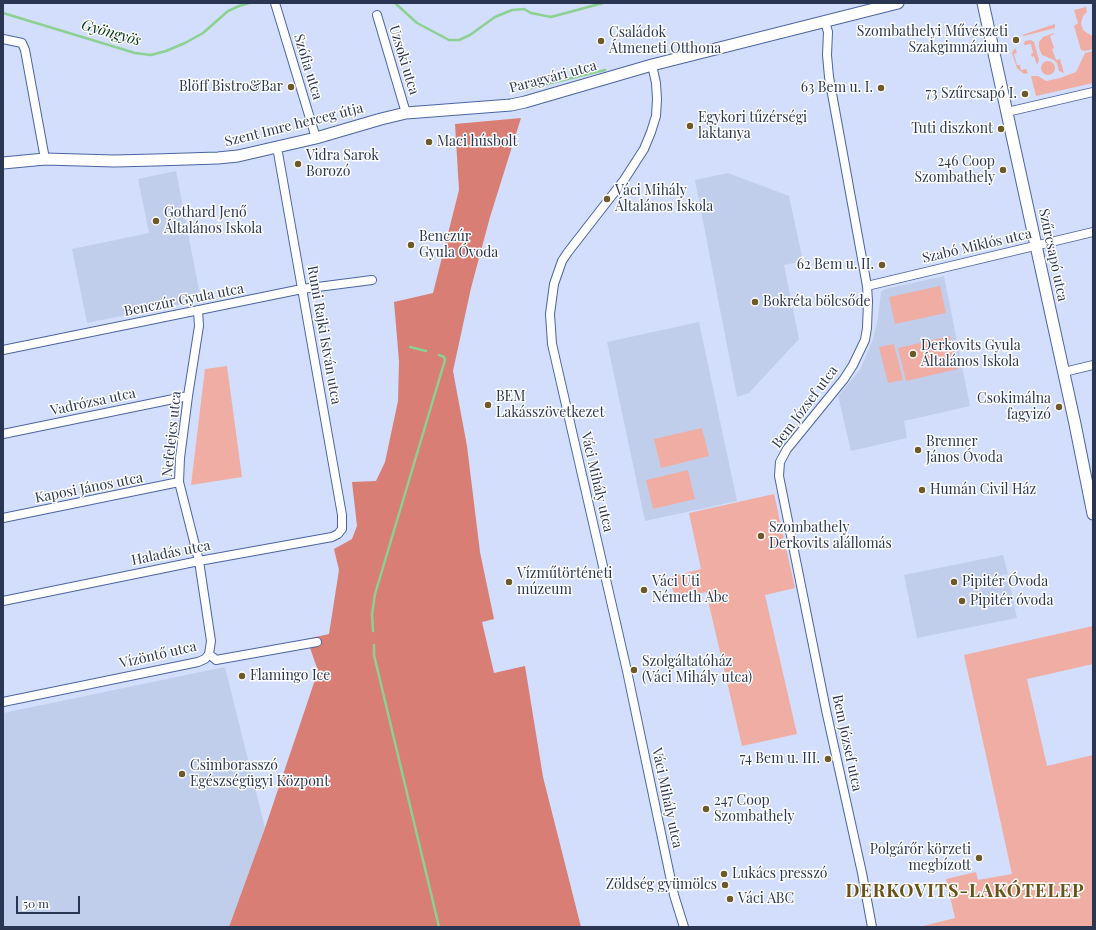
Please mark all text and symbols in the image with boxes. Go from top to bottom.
water label: Gyöngyös [79,16,143,50]
street label: Uzsoki utca [385,23,423,97]
place label: Szombathelyi Művészeti Szakgimnázium [857,24,1008,56]
place label: Családok Átmeneti Otthona [609,25,721,58]
street label: Szófia utca [290,32,326,102]
marker: Szombathelyi Művészeti Szakgimnázium [1011,35,1021,45]
marker: Családok Átmeneti Otthona [596,36,606,46]
street label: Paragvári utca [507,57,599,97]
place label: Blöff Bistro&Bar [179,79,283,95]
place label: 63 Bem u. I. [801,80,873,96]
marker: Blöff Bistro&Bar [286,82,296,92]
marker: 63 Bem u. I. [876,83,886,93]
place label: 73 Szűrcsapó I. [926,86,1017,102]
marker: 73 Szűrcsapó I. [1020,89,1030,99]
street label: Szent Imre herceg útja [223,100,365,150]
place label: Egykori tűzérségi laktanya [698,110,807,142]
marker: Egykori tűzérségi laktanya [685,121,695,131]
place label: Tuti diszkont [911,121,993,137]
marker: Tuti diszkont [996,124,1006,134]
place label: Maci húsbolt [437,134,517,150]
marker: Maci húsbolt [424,137,434,147]
place label: Vidra Sarok Borozó [306,148,379,180]
place label: 246 Coop Szombathely [914,154,995,186]
marker: Vidra Sarok Borozó [293,159,303,169]
marker: 246 Coop Szombathely [998,165,1008,175]
place label: Váci Mihály Általános Iskola [615,183,713,216]
marker: Váci Mihály Általános Iskola [602,194,612,204]
place label: Gothard Jenő Általános Iskola [164,205,262,238]
street label: Szűrcsapó utca [1035,207,1071,303]
marker: Gothard Jenő Általános Iskola [151,216,161,226]
street label: Szabó Miklós utca [921,225,1033,267]
place label: Benczúr Gyula Óvoda [419,229,498,262]
marker: Benczúr Gyula Óvoda [406,240,416,250]
place label: 62 Bem u. II. [797,257,874,273]
marker: 62 Bem u. II. [877,260,887,270]
street label: Rumi Rajki István utca [304,264,344,406]
street label: Benczúr Gyula utca [123,280,245,320]
place label: Bokréta bölcsőde [763,294,871,310]
marker: Bokréta bölcsőde [750,297,760,307]
place label: Derkovits Gyula Általános Iskola [921,338,1021,370]
marker: Derkovits Gyula Általános Iskola [908,349,918,359]
street label: Bem József utca [769,363,841,451]
street label: Vadrózsa utca [49,385,137,419]
place label: BEM Lakásszövetkezet [496,389,604,422]
street label: Nefelejcs utca [159,390,185,478]
place label: Csokimálna fagyizó [977,391,1051,424]
marker: BEM Lakásszövetkezet [483,400,493,410]
marker: Csokimálna fagyizó [1054,402,1064,412]
street label: Váci Mihály utca [577,430,617,534]
place label: Brenner János Óvoda [926,434,1003,466]
marker: Brenner János Óvoda [913,445,923,455]
street label: Kaposi János utca [34,469,144,507]
place label: Humán Civil Ház [930,482,1036,498]
marker: Humán Civil Ház [917,485,927,495]
place label: Szombathely Derkovits alállomás [769,520,892,552]
marker: Szombathely Derkovits alállomás [756,531,766,541]
street label: Haladás utca [130,537,212,569]
place label: Vízműtörténeti múzeum [517,566,612,598]
place label: Váci Uti Németh Abc [652,574,728,606]
place label: Pipitér Óvoda [962,574,1048,590]
marker: Vízműtörténeti múzeum [504,577,514,587]
marker: Pipitér Óvoda [949,577,959,587]
marker: Váci Uti Németh Abc [639,585,649,595]
place label: Pipitér óvoda [970,593,1053,609]
marker: Pipitér óvoda [957,596,967,606]
street label: Vízöntő utca [118,638,198,672]
place label: Szolgáltatóház (Váci Mihály utca) [642,654,752,686]
marker: Szolgáltatóház (Váci Mihály utca) [629,665,639,675]
place label: Flamingo Ice [250,668,330,684]
marker: Flamingo Ice [237,671,247,681]
street label: Bem József utca [829,693,865,793]
street label: Váci Mihály utca [648,746,686,850]
place label: 74 Bem u. III. [740,751,820,767]
marker: 74 Bem u. III. [823,754,833,764]
place label: Csimborasszó Egészségügyi Központ [190,758,329,790]
marker: Csimborasszó Egészségügyi Központ [177,769,187,779]
place label: 247 Coop Szombathely [714,793,795,826]
marker: 247 Coop Szombathely [701,804,711,814]
place label: Polgárőr körzeti megbízott [870,842,971,874]
marker: Polgárőr körzeti megbízott [974,853,984,863]
place label: Lukács presszó [732,866,827,882]
marker: Lukács presszó [719,869,729,879]
place label: Zöldség gyümölcs [606,877,717,893]
marker: Zöldség gyümölcs [720,880,730,890]
district label: DERKOVITS-LAKÓTELEP [846,880,1084,902]
scale bar [18,888,82,914]
place label: Váci ABC [738,891,794,907]
marker: Váci ABC [725,894,735,904]
text: 50 m [23,895,49,911]

